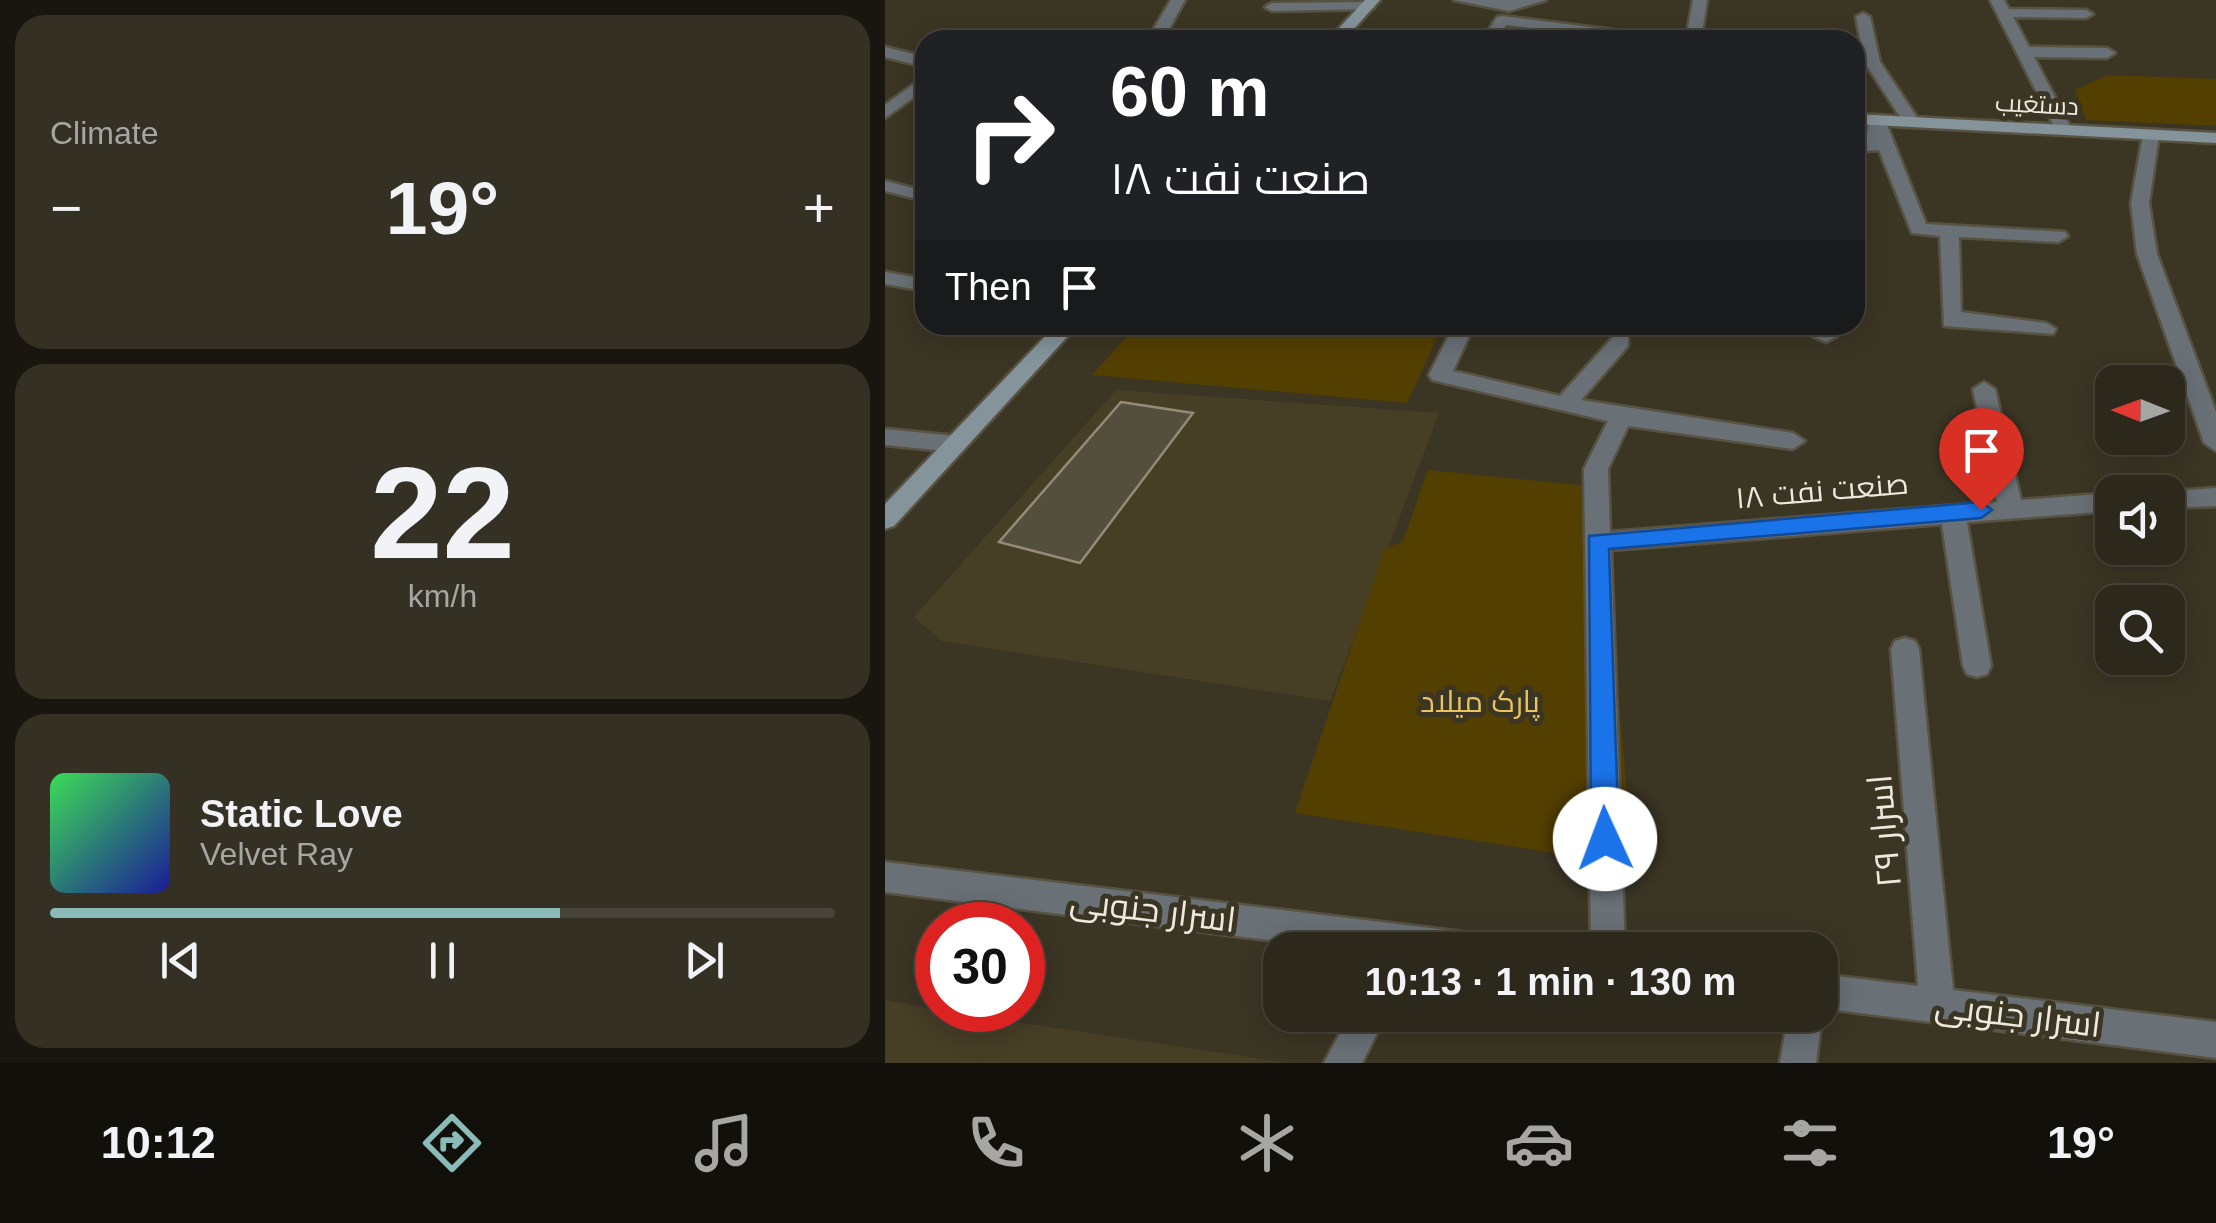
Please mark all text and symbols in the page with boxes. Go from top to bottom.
text: 60 m [1110,53,1270,131]
icon: right [945,70,1075,200]
street label: دستغیب [1994,88,2080,120]
text: Climate [50,115,158,151]
text: صنعت نفت ۱۸ [1110,153,1370,204]
text: 19° [386,166,499,250]
text: − [50,177,82,239]
text: + [803,177,835,239]
icon: arrive [1052,260,1107,315]
text: Then [945,266,1032,308]
north arrow [2095,365,2185,455]
map controls [2095,365,2185,675]
pin [1939,408,2024,511]
icon: arrive [1954,423,2009,478]
text: 22 [370,440,515,586]
street label: صنعت نفت ۱۸ [1734,467,1910,514]
button: sound [2095,475,2185,565]
text: km/h [408,578,477,614]
button: search [2095,585,2185,675]
park label: پارک میلاد [1420,685,1540,721]
street label: اسرار ۲۹ [1859,773,1909,889]
position arrow [1553,787,1657,891]
text: Static Love [200,793,403,835]
text: Velvet Ray [200,836,353,872]
street label: اسرار جنوبی [1068,880,1238,941]
speed limit sign: 30 [915,902,1045,1032]
icon: previous [153,933,208,988]
icon: pause [415,933,470,988]
icon: next [677,933,732,988]
text: 10:13 · 1 min · 130 m [1365,961,1736,1003]
street label: اسرار جنوبی [1933,985,2103,1046]
icon: directions [417,1108,487,1178]
icon: music [689,1108,759,1178]
icon: phone [961,1108,1031,1178]
icon: climate [1232,1108,1302,1178]
icon: car [1504,1108,1574,1178]
icon: filters [1775,1108,1845,1178]
text: 10:12 [101,1117,216,1168]
text: 19° [2047,1117,2115,1168]

